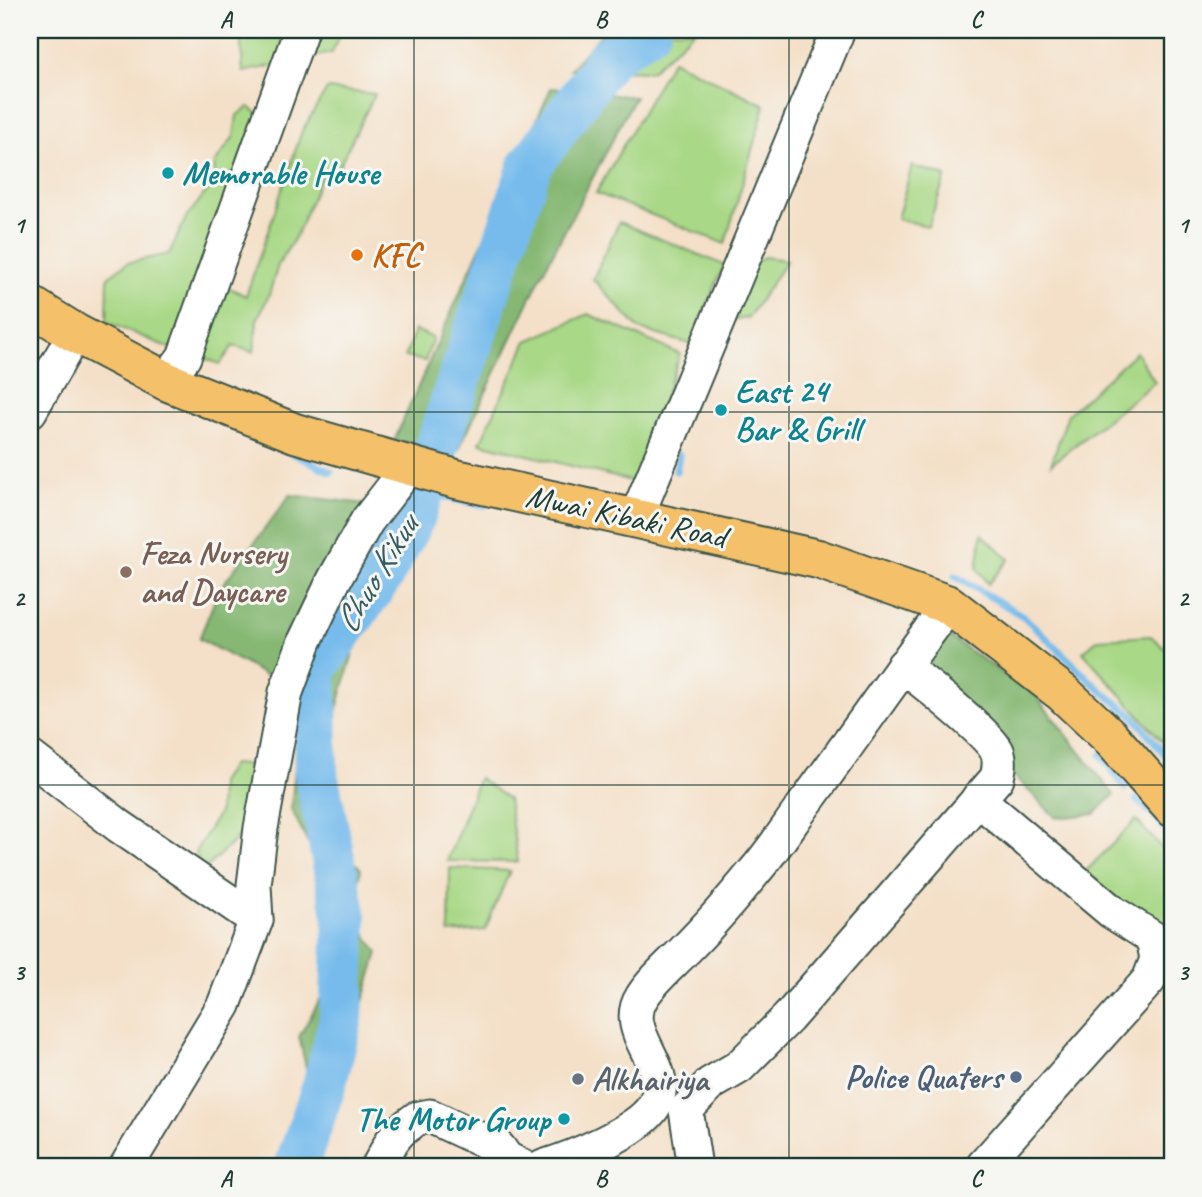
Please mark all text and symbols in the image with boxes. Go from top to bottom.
text: A [220,5,234,34]
text: B [595,5,609,34]
text: C [971,5,985,34]
place label: Memorable House [182,152,382,194]
marker: Memorable House [160,165,176,181]
text: 1 [14,211,27,240]
text: 1 [1178,211,1191,240]
place label: KFC [371,234,425,276]
marker: KFC [349,247,365,263]
place label: East 24 Bar & Grill [735,370,866,450]
marker: East 24 Bar & Grill [713,402,729,418]
street label: Mwai Kibaki Road [522,474,735,559]
water label: Chuo Kikuu [323,503,431,641]
place label: Feza Nursery and Daycare [140,532,289,612]
marker: Feza Nursery and Daycare [118,564,134,580]
text: 2 [14,584,27,613]
text: 2 [1178,584,1191,613]
text: 3 [14,958,27,987]
text: 3 [1178,958,1191,987]
place label: Police Quaters [845,1056,1005,1098]
place label: Alkhairiya [592,1058,710,1100]
marker: Police Quaters [1008,1069,1024,1085]
marker: Alkhairiya [570,1071,586,1087]
place label: The Motor Group [356,1098,553,1140]
marker: The Motor Group [556,1111,572,1127]
text: A [220,1164,234,1193]
text: B [595,1164,609,1193]
text: C [971,1164,985,1193]

